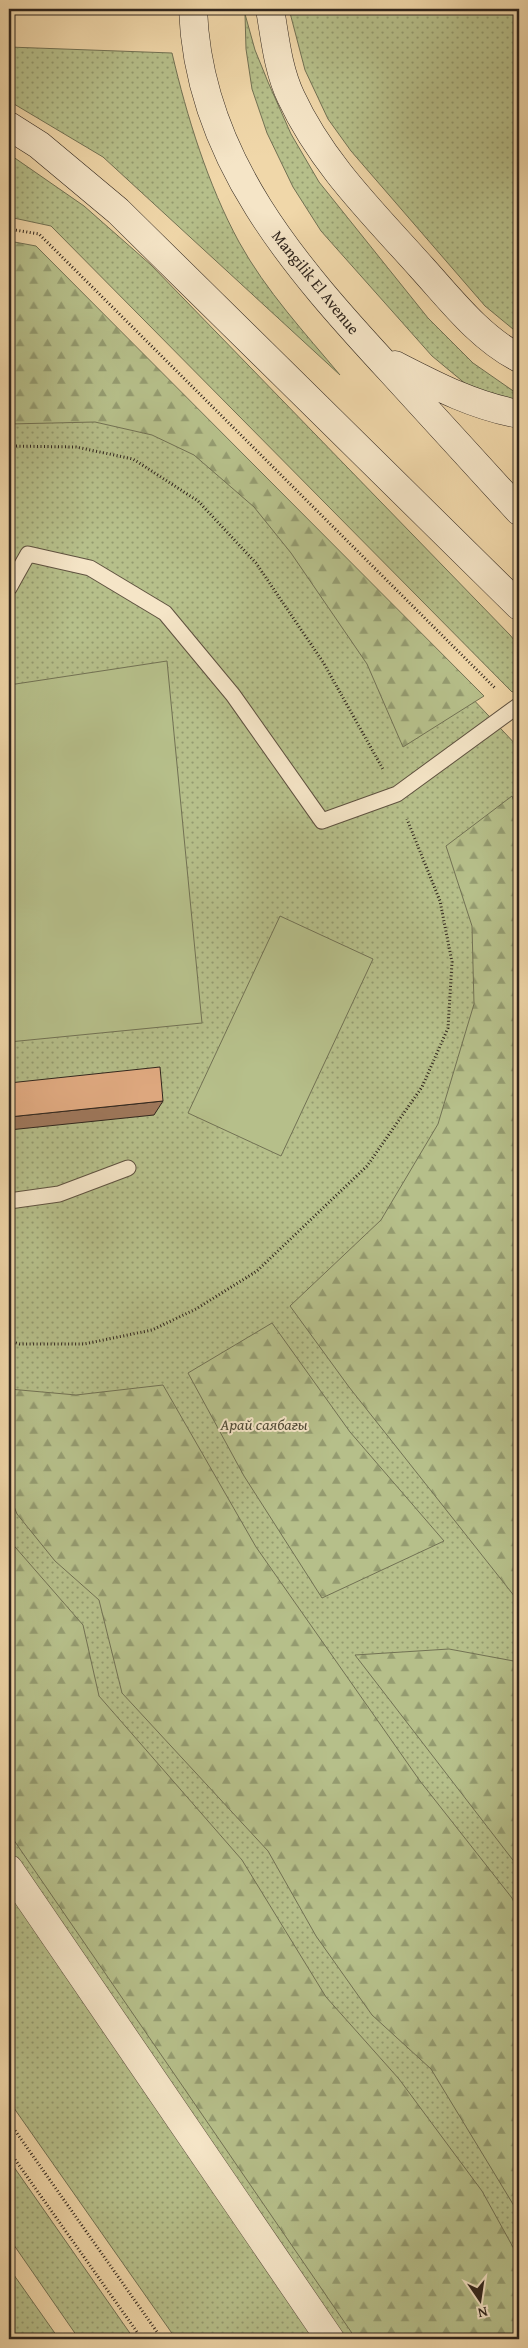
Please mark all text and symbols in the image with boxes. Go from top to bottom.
street label: Mangilik El Avenue [266,225,366,339]
park label: Арай саябағы [219,1412,308,1436]
north arrow [456,2276,506,2326]
text: N [475,2302,490,2324]

